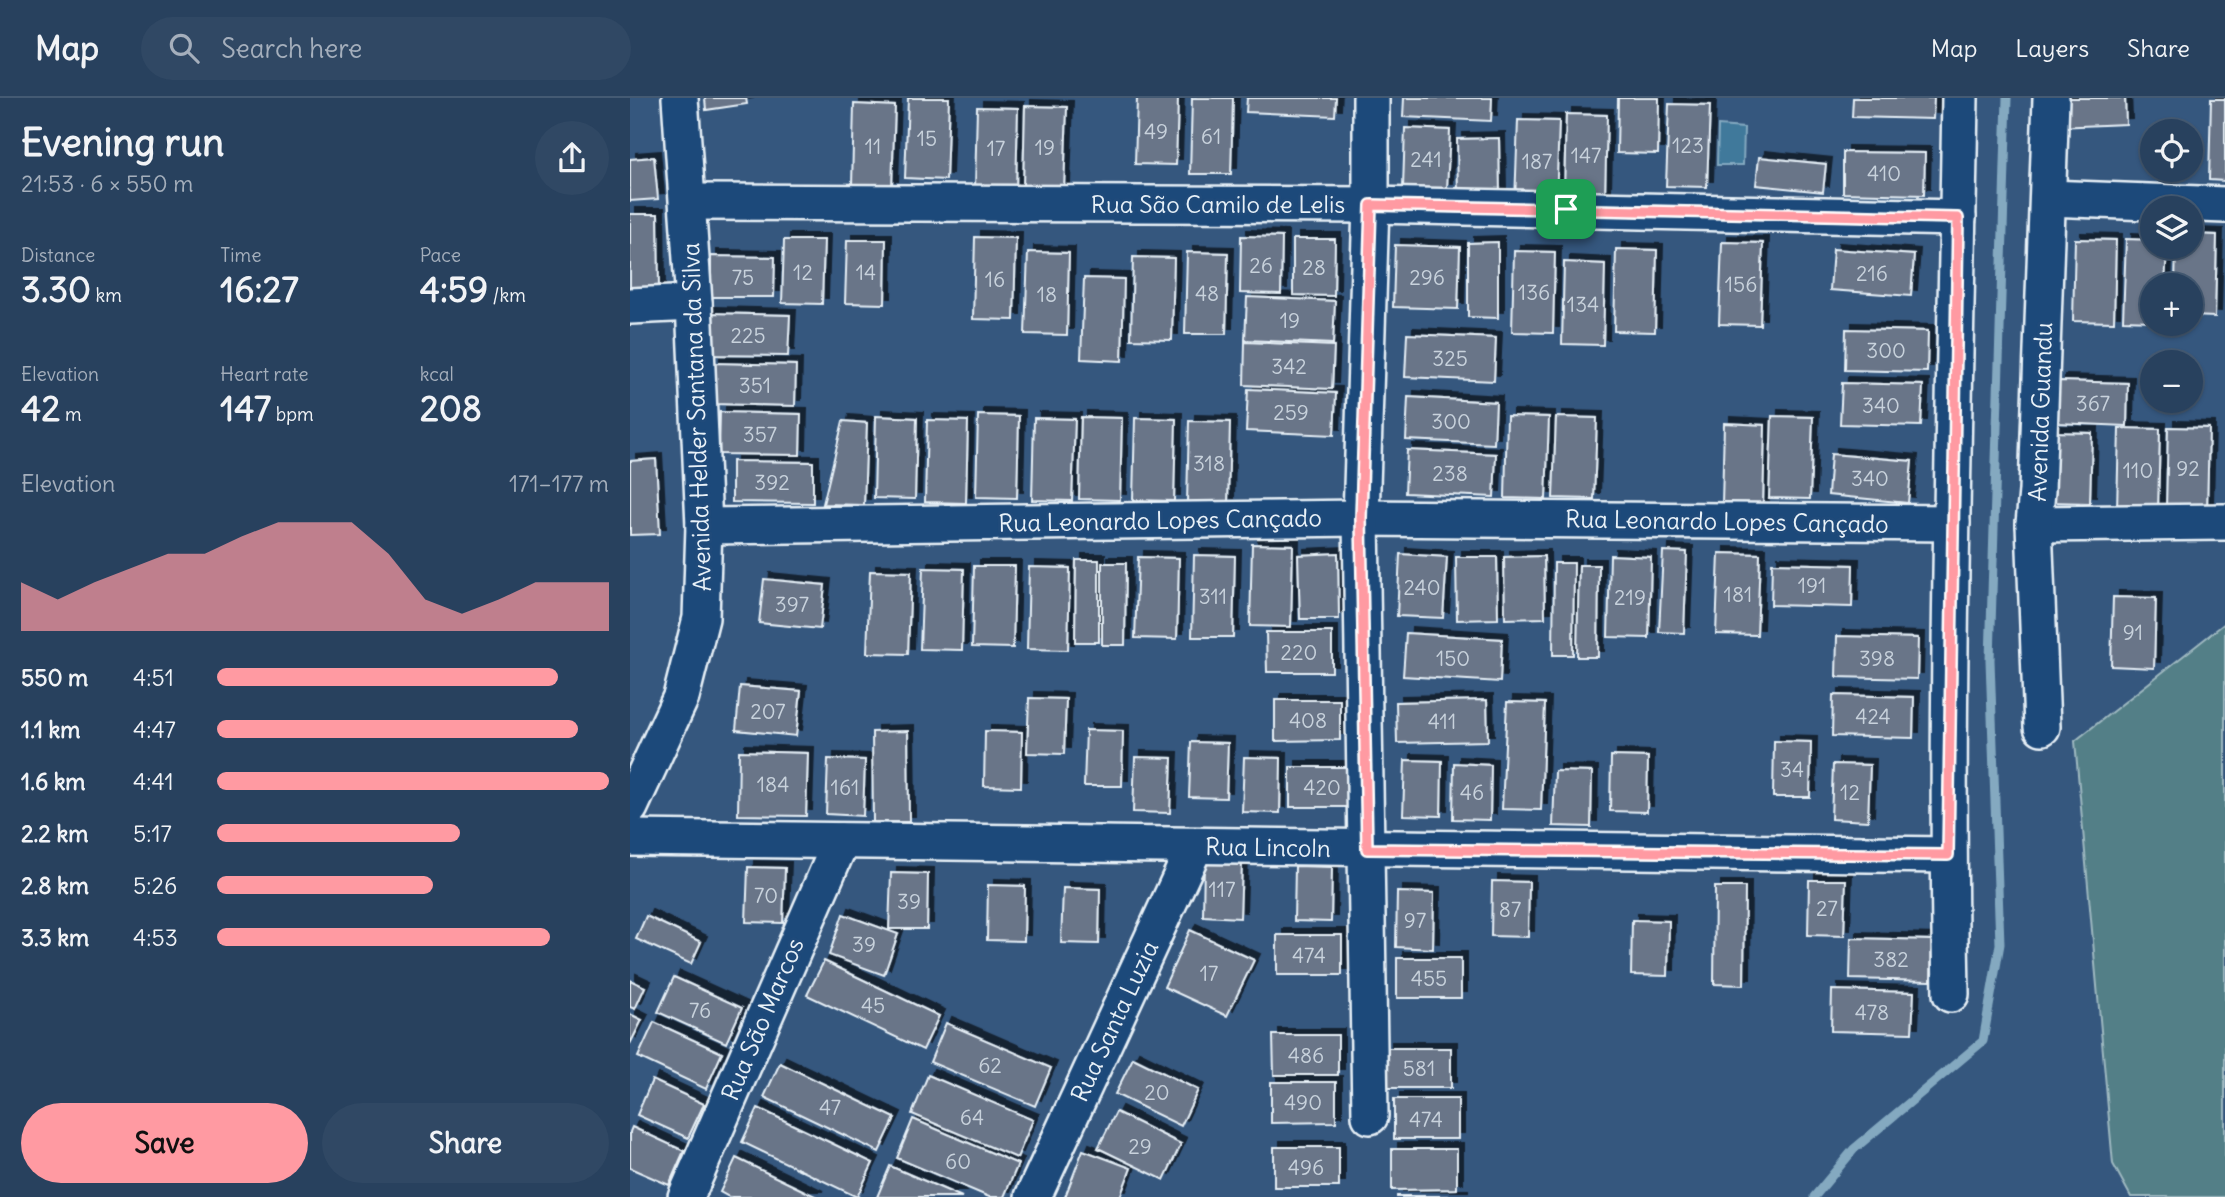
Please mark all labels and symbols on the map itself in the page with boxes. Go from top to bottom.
house number: 49 [1144,118,1168,145]
house number: 61 [1201,123,1221,150]
house number: 15 [917,125,937,152]
house number: 123 [1672,132,1704,159]
house number: 11 [865,133,881,160]
house number: 19 [1035,134,1055,161]
house number: 17 [987,135,1005,162]
house number: 147 [1571,142,1601,169]
house number: 241 [1410,146,1442,173]
house number: 187 [1522,148,1552,175]
house number: 410 [1867,160,1901,187]
pin [1536,179,1596,239]
street label: Rua São Camilo de Lelis [1091,189,1345,219]
street label: Avenida Helder Santana da Silva [675,242,717,592]
house number: 26 [1249,252,1273,279]
house number: 28 [1302,254,1326,281]
house number: 12 [793,259,813,286]
house number: 14 [856,259,876,286]
house number: 216 [1856,260,1888,287]
house number: 75 [732,264,754,291]
house number: 296 [1409,264,1445,291]
house number: 16 [985,266,1005,293]
house number: 156 [1725,271,1757,298]
house number: 136 [1518,279,1550,306]
house number: 48 [1195,280,1219,307]
house number: 18 [1037,281,1057,308]
house number: 134 [1567,291,1599,318]
house number: 19 [1280,307,1300,334]
house number: 225 [730,322,766,349]
street label: Avenida Guandu [2022,322,2058,502]
house number: 300 [1866,337,1906,364]
house number: 325 [1432,345,1468,372]
house number: 342 [1271,353,1307,380]
house number: 351 [739,372,771,399]
house number: 367 [2076,390,2110,417]
house number: 340 [1862,392,1900,419]
house number: 259 [1273,399,1309,426]
house number: 300 [1431,408,1471,435]
house number: 357 [743,421,777,448]
house number: 318 [1193,450,1225,477]
house number: 92 [2176,455,2200,482]
house number: 110 [2123,457,2153,484]
house number: 238 [1432,460,1468,487]
house number: 340 [1851,465,1889,492]
house number: 392 [754,469,790,496]
street label: Rua Leonardo Lopes Cançado [998,502,1322,538]
street label: Rua Leonardo Lopes Cançado [1565,503,1889,539]
house number: 191 [1798,572,1826,599]
house number: 240 [1403,574,1441,601]
house number: 181 [1724,581,1752,608]
house number: 311 [1199,583,1227,610]
house number: 219 [1614,584,1646,611]
house number: 397 [775,591,809,618]
house number: 91 [2123,619,2143,646]
house number: 220 [1281,639,1317,666]
house number: 150 [1436,645,1470,672]
house number: 398 [1859,645,1895,672]
house number: 207 [750,698,786,725]
house number: 424 [1855,703,1891,730]
house number: 408 [1289,707,1327,734]
house number: 411 [1428,708,1456,735]
house number: 34 [1780,756,1804,783]
house number: 184 [757,771,789,798]
house number: 161 [831,774,859,801]
house number: 420 [1303,774,1341,801]
house number: 46 [1460,779,1484,806]
house number: 12 [1840,779,1860,806]
street label: Rua Lincoln [1205,831,1331,863]
house number: 117 [1209,876,1235,903]
house number: 70 [754,882,778,909]
house number: 39 [897,888,921,915]
house number: 27 [1816,895,1838,922]
house number: 87 [1499,896,1521,923]
house number: 97 [1404,907,1426,934]
house number: 39 [852,931,876,958]
street label: Rua São Marcos [714,933,810,1105]
street label: Rua Santa Luzia [1064,936,1164,1106]
house number: 474 [1292,942,1326,969]
house number: 382 [1873,946,1909,973]
house number: 17 [1200,960,1218,987]
house number: 455 [1411,965,1447,992]
house number: 45 [861,992,885,1019]
house number: 76 [689,997,711,1024]
house number: 478 [1855,999,1889,1026]
house number: 486 [1288,1042,1324,1069]
house number: 62 [978,1052,1002,1079]
house number: 581 [1403,1055,1435,1082]
house number: 20 [1144,1079,1170,1106]
house number: 490 [1284,1089,1322,1116]
house number: 47 [819,1094,841,1121]
house number: 64 [960,1104,984,1131]
house number: 474 [1409,1106,1443,1133]
house number: 29 [1128,1133,1152,1160]
house number: 60 [945,1148,971,1175]
house number: 496 [1288,1154,1324,1181]

